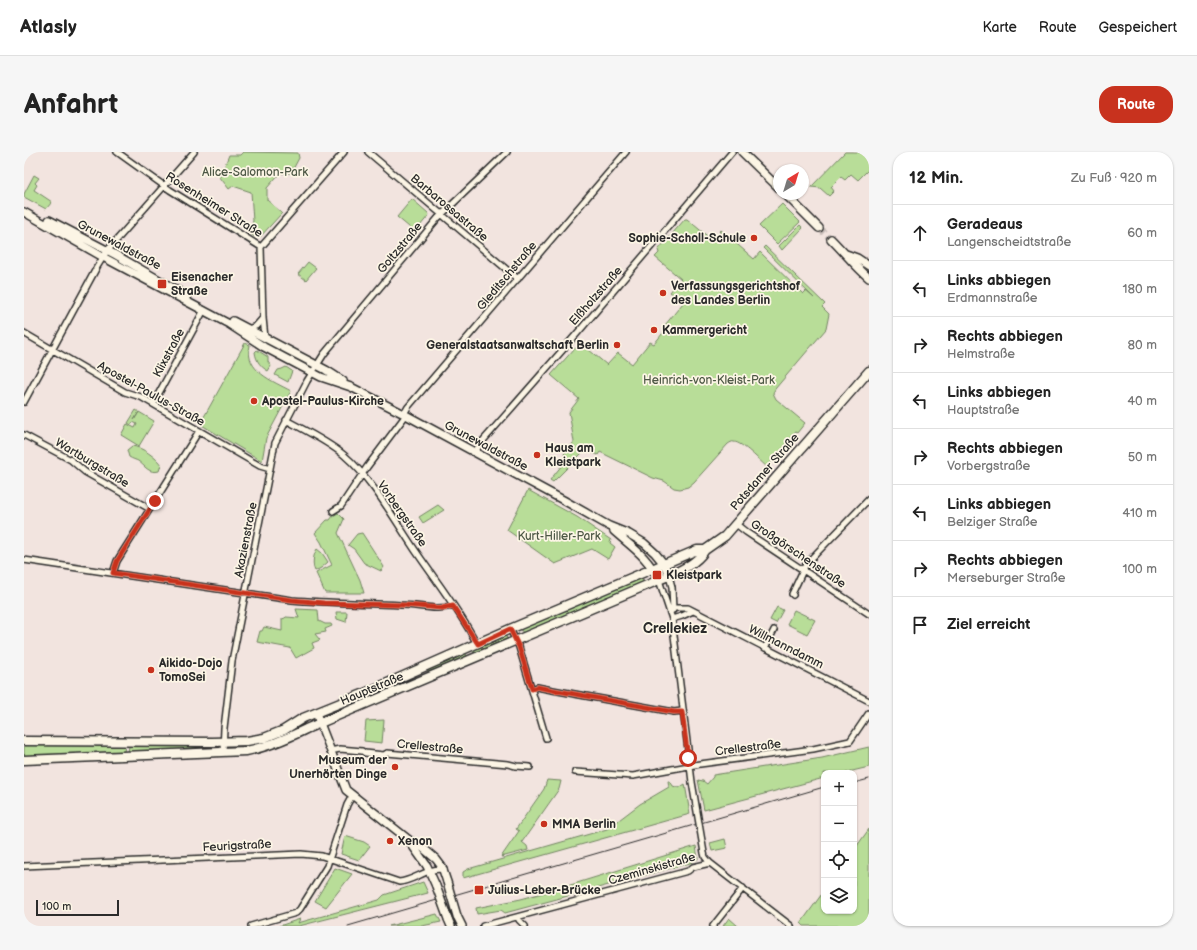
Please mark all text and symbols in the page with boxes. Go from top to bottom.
text: Atlasly [20,16,77,39]
text: Karte [983,19,1017,36]
text: Route [1039,19,1077,36]
text: Gespeichert [1099,19,1177,36]
button: Route [1099,86,1173,123]
text: Anfahrt [24,88,118,121]
north arrow [773,164,809,200]
park label: Alice-Salomon-Park [202,165,308,180]
text: 12 Min. [909,168,963,188]
street label: Rosenheimer Straße [163,169,265,241]
text: Zu Fuß · 920 m [1071,170,1157,186]
street label: Barbarossastraße [407,171,491,245]
text: Geradeaus [947,215,1023,234]
street label: Grunewaldstraße [75,217,163,273]
street label: Goltzstraße [374,219,426,277]
icon: ahead [909,222,931,244]
text: 60 m [1127,225,1157,241]
place label: Sophie-Scholl-Schule [629,231,746,246]
marker: Sophie-Scholl-Schule [749,233,759,243]
text: Langenscheidtstraße [947,234,1071,250]
street label: Gleditschstraße [474,239,540,313]
street label: Elßholzstraße [566,263,626,329]
place label: Eisenacher Straße [171,270,233,299]
text: Links abbiegen [947,271,1051,290]
marker: Eisenacher Straße [156,278,168,290]
icon: left [909,278,931,300]
place label: Verfassungsgerichtshof des Landes Berlin [671,279,801,308]
text: 180 m [1122,281,1157,297]
marker: Verfassungsgerichtshof des Landes Berlin [658,288,668,298]
text: Erdmannstraße [947,290,1037,306]
place label: Kammergericht [662,323,747,338]
marker: Kammergericht [649,325,659,335]
street label: Klixstraße [150,326,188,380]
text: Rechts abbiegen [947,327,1063,346]
icon: right [909,334,931,356]
text: 80 m [1128,337,1157,353]
place label: Generalstaatsanwaltschaft Berlin [426,338,609,353]
marker: Generalstaatsanwaltschaft Berlin [612,340,622,350]
text: Helmstraße [947,346,1015,362]
street label: Apostel-Paulus-Straße [95,358,207,430]
park label: Heinrich-von-Kleist-Park [643,373,775,388]
text: Links abbiegen [947,383,1051,402]
icon: left [909,390,931,412]
text: 40 m [1127,393,1157,409]
place label: Apostel-Paulus-Kirche [261,394,384,409]
marker: Apostel-Paulus-Kirche [249,396,259,406]
text: Hauptstraße [947,402,1020,418]
street label: Grunewaldstraße [442,418,530,474]
street label: Potsdamer Straße [728,430,802,514]
street label: Wartburgstraße [52,435,132,491]
text: Rechts abbiegen [947,439,1063,458]
place label: Haus am Kleistpark [545,441,601,470]
icon: right [909,446,931,468]
text: 50 m [1128,449,1157,465]
marker: Haus am Kleistpark [532,450,542,460]
text: Vorbergstraße [947,458,1030,474]
street label: Vorbergstraße [374,478,430,550]
route end [146,492,164,510]
text: Links abbiegen [947,495,1051,514]
street label: Akazienstraße [231,501,261,579]
icon: left [909,502,931,524]
text: 410 m [1122,505,1157,521]
text: Belziger Straße [947,514,1038,530]
street label: Großgörschenstraße [747,517,849,591]
park label: Kurt-Hiller-Park [517,529,601,544]
text: Rechts abbiegen [947,551,1063,570]
icon: right [909,558,931,580]
text: 100 m [1122,561,1157,577]
place label: Kleistpark [666,568,722,583]
marker: Kleistpark [651,569,663,581]
text: Merseburger Straße [947,570,1065,586]
icon: arrive [909,614,931,636]
text: Ziel erreicht [947,615,1030,634]
district label: Crellekiez [643,620,707,637]
street label: Willmanndamm [746,622,826,672]
place label: Aikido-Dojo TomoSei [158,656,222,685]
marker: Aikido-Dojo TomoSei [146,665,156,675]
street label: Hauptstraße [338,669,406,709]
street label: Crellestraße [396,737,464,757]
street label: Crellestraße [714,737,782,759]
route start [679,749,697,767]
place label: Museum der Unerhörten Dinge [289,753,387,782]
marker: Museum der Unerhörten Dinge [390,762,400,772]
map controls [821,770,857,914]
button: + [821,770,857,806]
button: − [821,806,857,842]
place label: MMA Berlin [552,817,616,832]
marker: MMA Berlin [539,819,549,829]
place label: Xenon [398,834,433,849]
marker: Xenon [385,836,395,846]
street label: Feurigstraße [202,837,272,855]
button: locate [821,842,857,878]
street label: Czeminskistraße [607,849,697,889]
button: layers [821,878,857,914]
place label: Julius-Leber-Brücke [488,883,601,898]
marker: Julius-Leber-Brücke [473,884,485,896]
scale bar [36,898,119,917]
text: 100 m [42,900,71,913]

